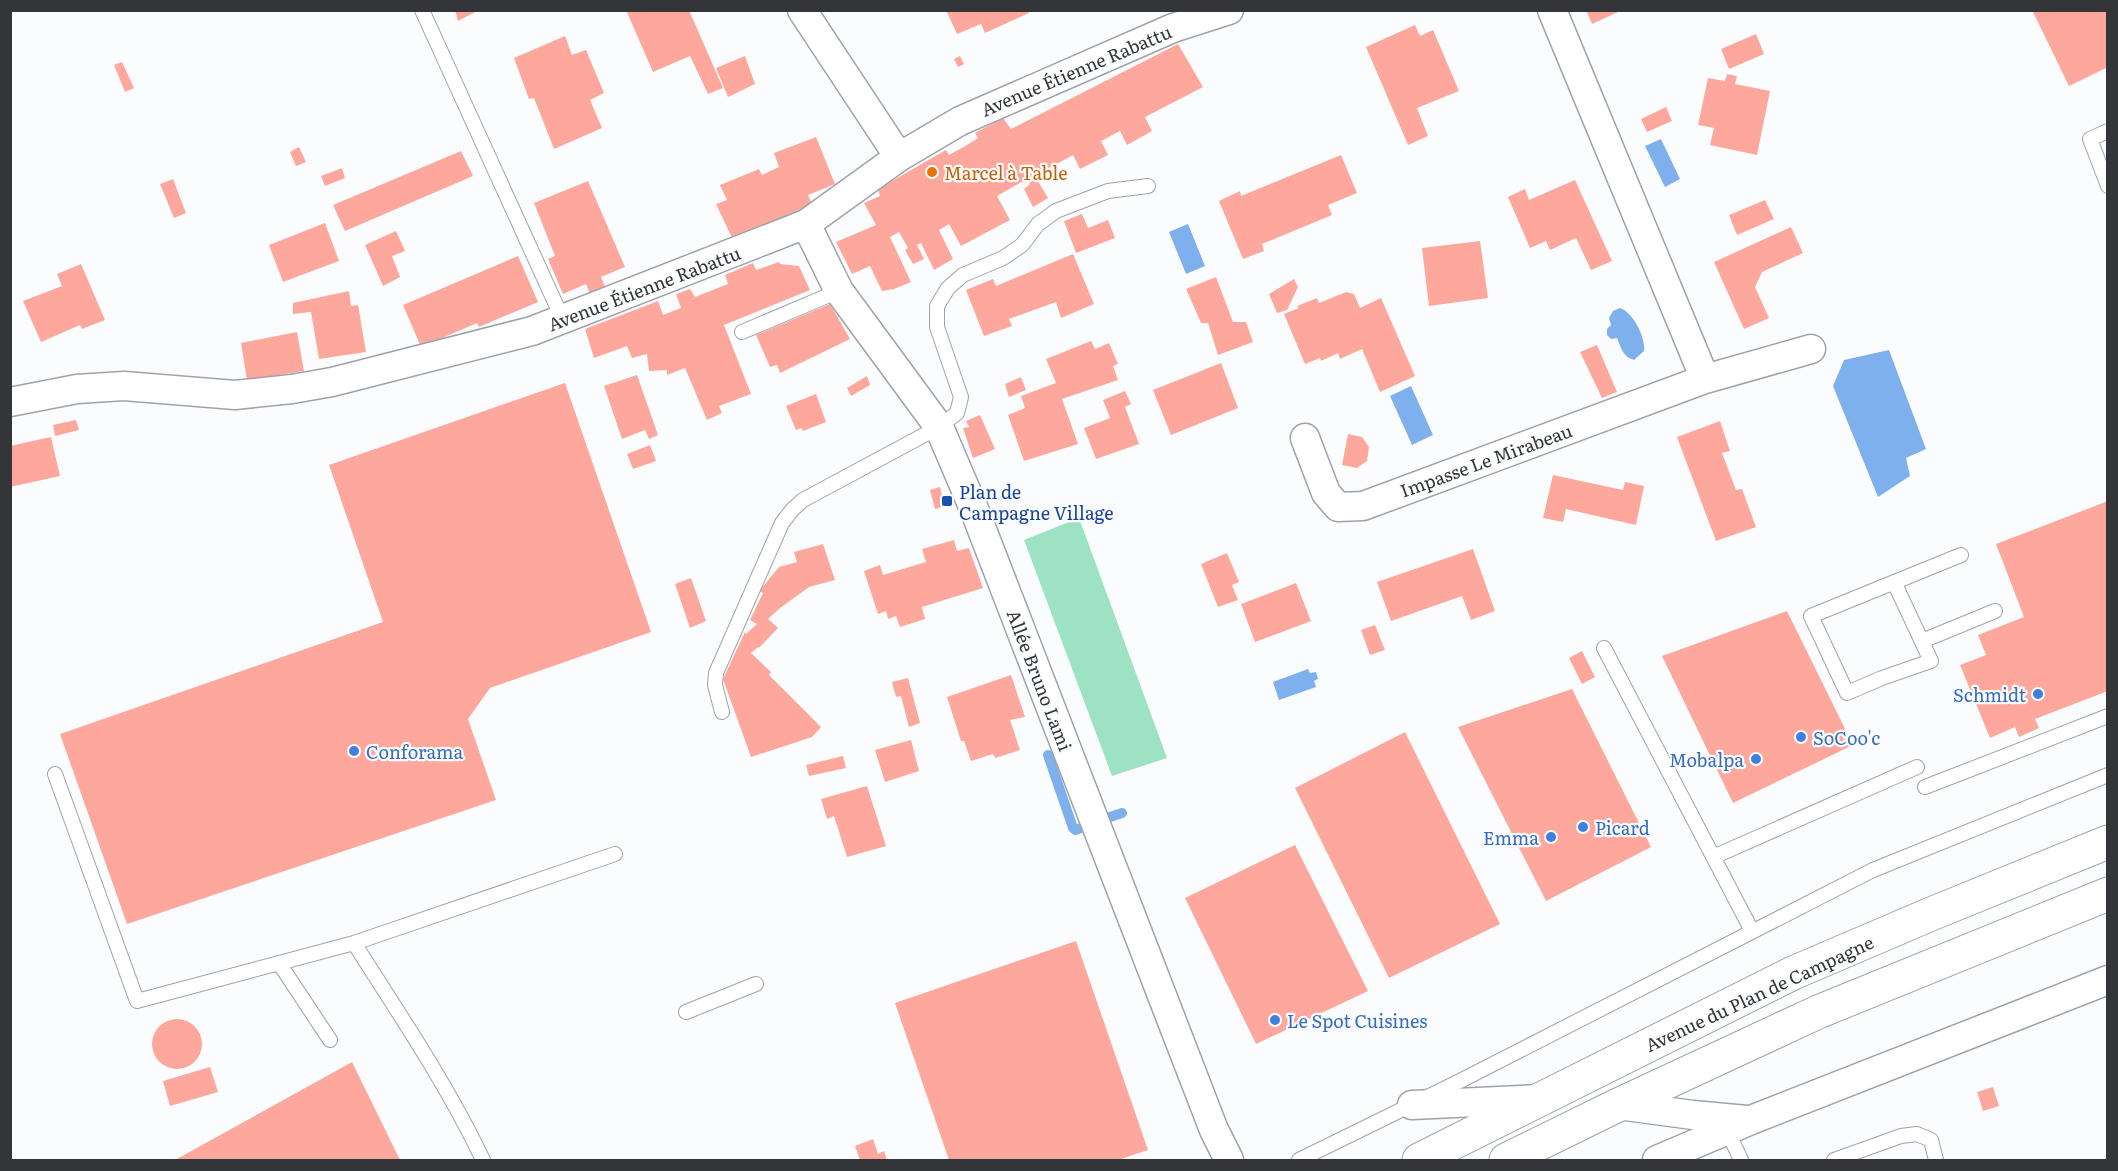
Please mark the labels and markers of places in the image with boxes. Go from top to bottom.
place label: Marcel à Table [944,159,1067,186]
marker: Marcel à Table [925,165,939,179]
place label: Plan de Campagne Village [959,478,1114,526]
marker: Plan de Campagne Village [940,494,954,508]
place label: Schmidt [1953,681,2027,708]
marker: Schmidt [2031,687,2045,701]
place label: SoCoo'c [1813,724,1880,751]
marker: SoCoo'c [1794,730,1808,744]
place label: Conforama [366,738,464,765]
marker: Conforama [347,744,361,758]
place label: Mobalpa [1669,746,1744,773]
marker: Mobalpa [1749,752,1763,766]
place label: Picard [1595,814,1650,841]
marker: Picard [1576,820,1590,834]
place label: Emma [1483,824,1539,851]
marker: Emma [1544,830,1558,844]
place label: Le Spot Cuisines [1287,1007,1427,1034]
marker: Le Spot Cuisines [1268,1013,1282,1027]

